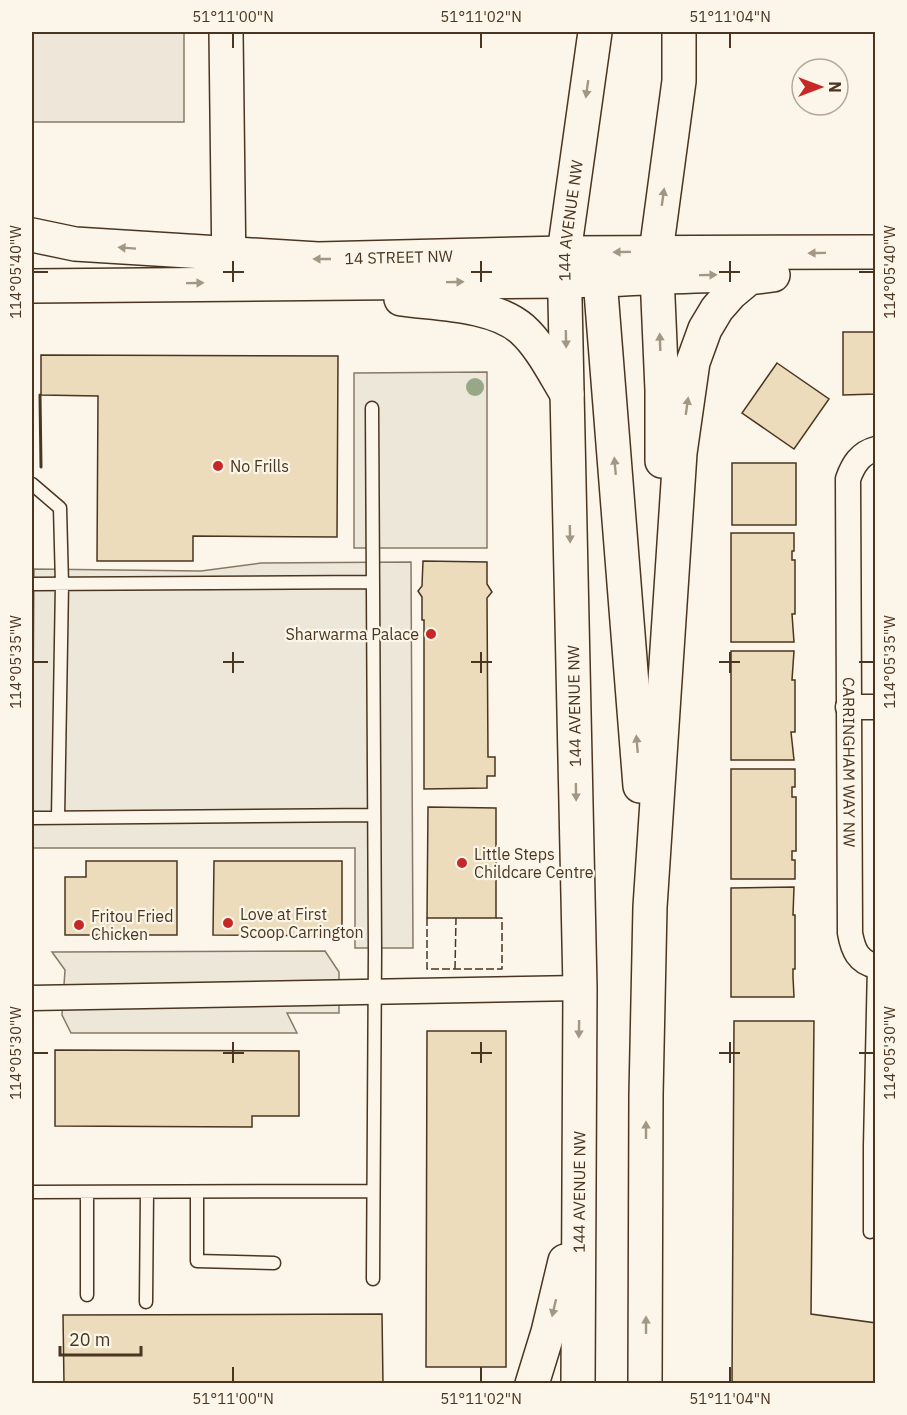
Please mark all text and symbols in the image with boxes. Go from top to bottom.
text: 51°11'00"N [192,7,274,26]
text: 51°11'02"N [440,7,522,26]
text: 51°11'04"N [689,7,771,26]
north arrow [790,57,850,117]
one-way arrow [583,80,592,99]
text: N [825,81,845,93]
street label: 144 AVENUE NW [554,159,587,281]
one-way arrow [659,187,668,206]
text: 114°05'40"W [6,225,25,319]
text: 114°05'40"W [880,225,899,319]
one-way arrow [118,243,137,252]
street label: 14 STREET NW [344,246,453,268]
one-way arrow [613,248,632,257]
one-way arrow [808,248,827,257]
one-way arrow [313,254,332,264]
one-way arrow [698,271,717,280]
one-way arrow [446,277,465,287]
one-way arrow [185,278,204,288]
one-way arrow [562,330,571,349]
one-way arrow [655,332,664,351]
one-way arrow [682,396,691,415]
place label: No Frills [230,456,289,476]
one-way arrow [610,457,620,476]
marker: No Frills [211,459,225,473]
one-way arrow [565,525,575,544]
text: 114°05'35"W [6,615,25,709]
text: 114°05'35"W [880,615,899,709]
place label: Sharwarma Palace [286,624,419,644]
marker: Sharwarma Palace [424,627,438,641]
street label: 144 AVENUE NW [563,645,585,767]
street label: CARRINGHAM WAY NW [839,677,860,847]
one-way arrow [632,735,642,754]
one-way arrow [571,783,580,802]
place label: Little Steps Childcare Centre [474,844,594,882]
marker: Little Steps Childcare Centre [455,856,469,870]
place label: Love at First Scoop Carrington [240,904,364,942]
place label: Fritou Fried Chicken [91,906,173,944]
marker: Love at First Scoop Carrington [221,916,235,930]
marker: Fritou Fried Chicken [72,918,86,932]
text: 114°05'30"W [6,1006,25,1100]
text: 114°05'30"W [880,1006,899,1100]
one-way arrow [574,1020,584,1039]
one-way arrow [641,1121,651,1140]
street label: 144 AVENUE NW [569,1131,589,1253]
one-way arrow [548,1298,558,1317]
one-way arrow [641,1316,651,1335]
scale bar [60,1319,141,1357]
text: 20 m [69,1328,111,1351]
text: 51°11'00"N [192,1389,274,1408]
text: 51°11'02"N [440,1389,522,1408]
text: 51°11'04"N [689,1389,771,1408]

